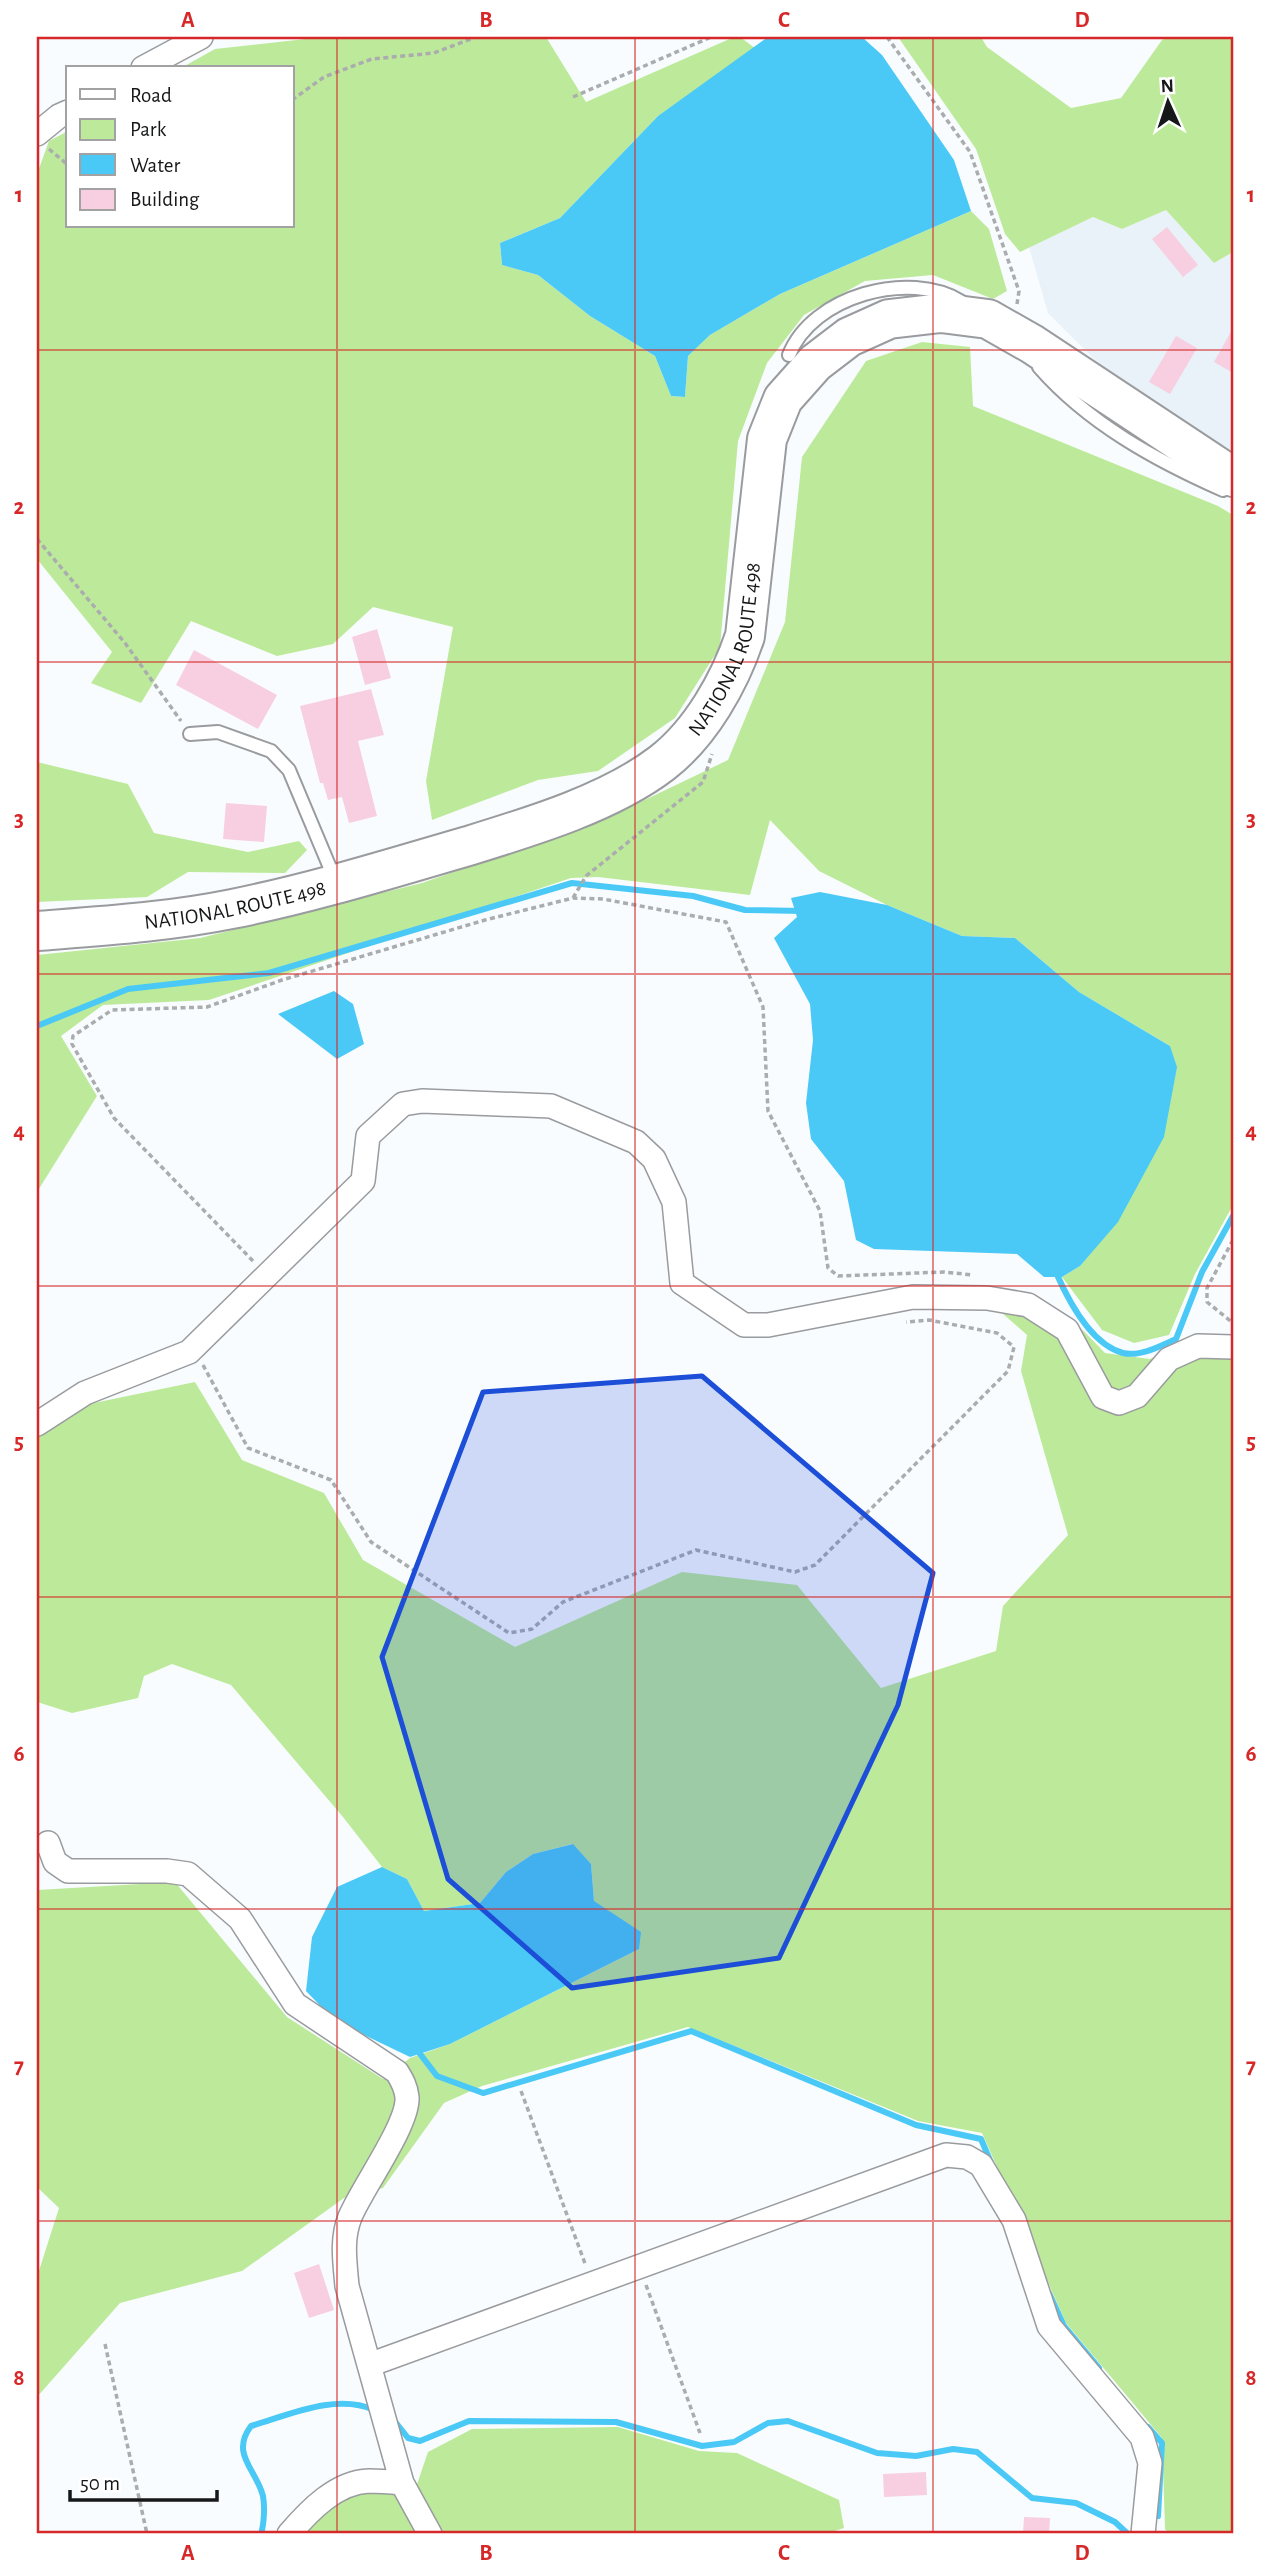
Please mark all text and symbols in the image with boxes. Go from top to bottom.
text: A [181,9,195,32]
text: B [479,9,493,32]
text: C [778,9,790,32]
text: D [1074,9,1090,32]
legend [66,66,294,228]
north arrow [1134,66,1204,136]
text: N [1160,77,1174,96]
text: Road [130,85,172,106]
text: Park [130,119,167,140]
text: Water [130,155,180,176]
text: 1 [15,184,23,207]
text: 1 [1247,184,1255,207]
text: Building [130,189,200,210]
text: 2 [14,496,25,519]
text: 2 [1246,496,1257,519]
street label: NATIONAL ROUTE 498 [685,561,764,740]
text: 3 [14,808,24,831]
text: 3 [1246,808,1256,831]
street label: NATIONAL ROUTE 498 [143,877,328,933]
text: 4 [13,1120,25,1143]
text: 4 [1245,1120,1257,1143]
text: 5 [14,1431,24,1454]
text: 5 [1246,1431,1256,1454]
text: 6 [13,1743,25,1766]
text: 6 [1245,1743,1257,1766]
text: 7 [14,2055,24,2078]
text: 7 [1246,2055,1256,2078]
text: 8 [13,2367,25,2390]
text: 8 [1245,2367,1257,2390]
scale bar [70,2459,217,2503]
text: 50 m [80,2473,120,2494]
text: A [181,2542,195,2565]
text: B [479,2542,493,2565]
text: C [778,2542,790,2565]
text: D [1074,2542,1090,2565]

